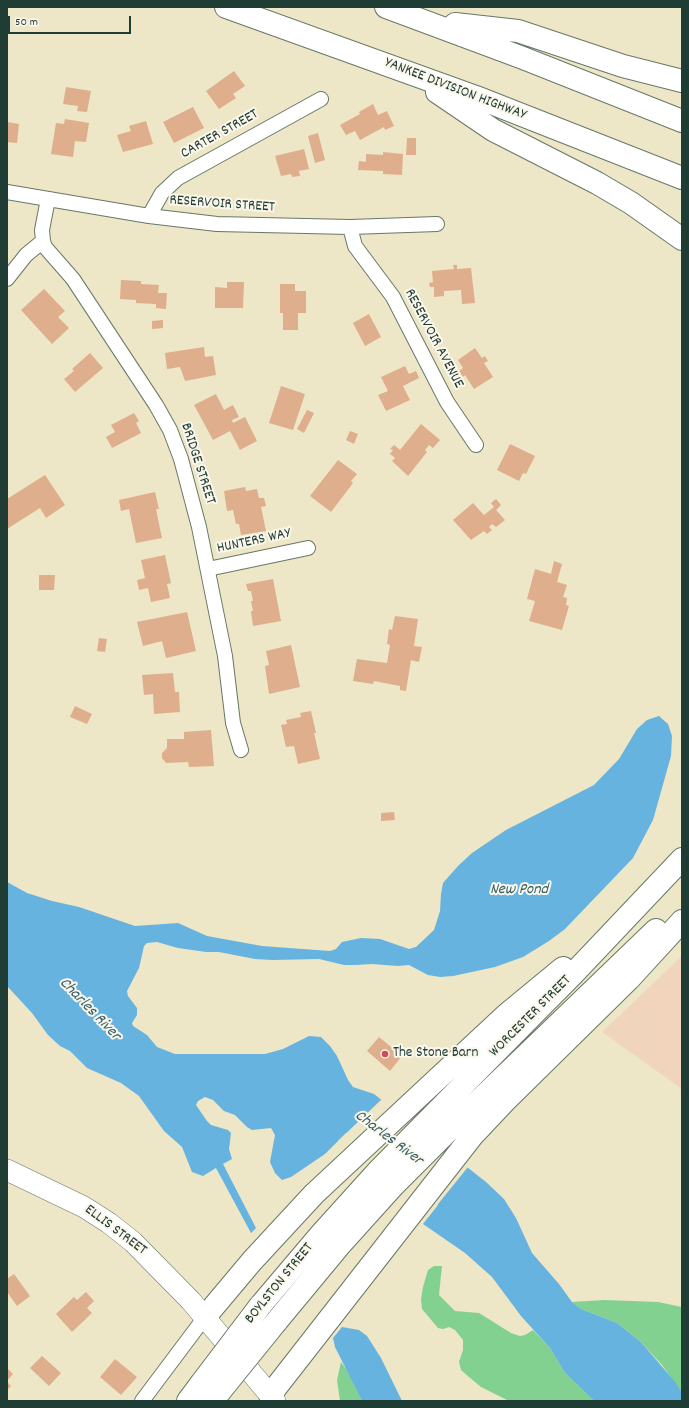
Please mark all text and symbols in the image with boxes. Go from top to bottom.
scale bar [10,8,133,34]
text: 50 m [15,14,38,31]
street label: YANKEE DIVISION HIGHWAY [382,55,528,125]
street label: CARTER STREET [178,106,262,164]
street label: RESERVOIR STREET [169,192,275,218]
street label: RESERVOIR AVENUE [399,286,467,392]
street label: BRIDGE STREET [175,421,219,507]
street label: HUNTERS WAY [216,525,292,559]
water label: New Pond [490,881,548,901]
street label: WORCESTER STREET [486,972,576,1062]
water label: Charles River [54,974,124,1046]
place label: The Stone Barn [393,1045,478,1063]
marker: The Stone Barn [380,1049,390,1059]
water label: Charles River [350,1107,426,1171]
street label: ELLIS STREET [80,1202,150,1260]
street label: BOYLSTON STREET [242,1240,318,1328]

